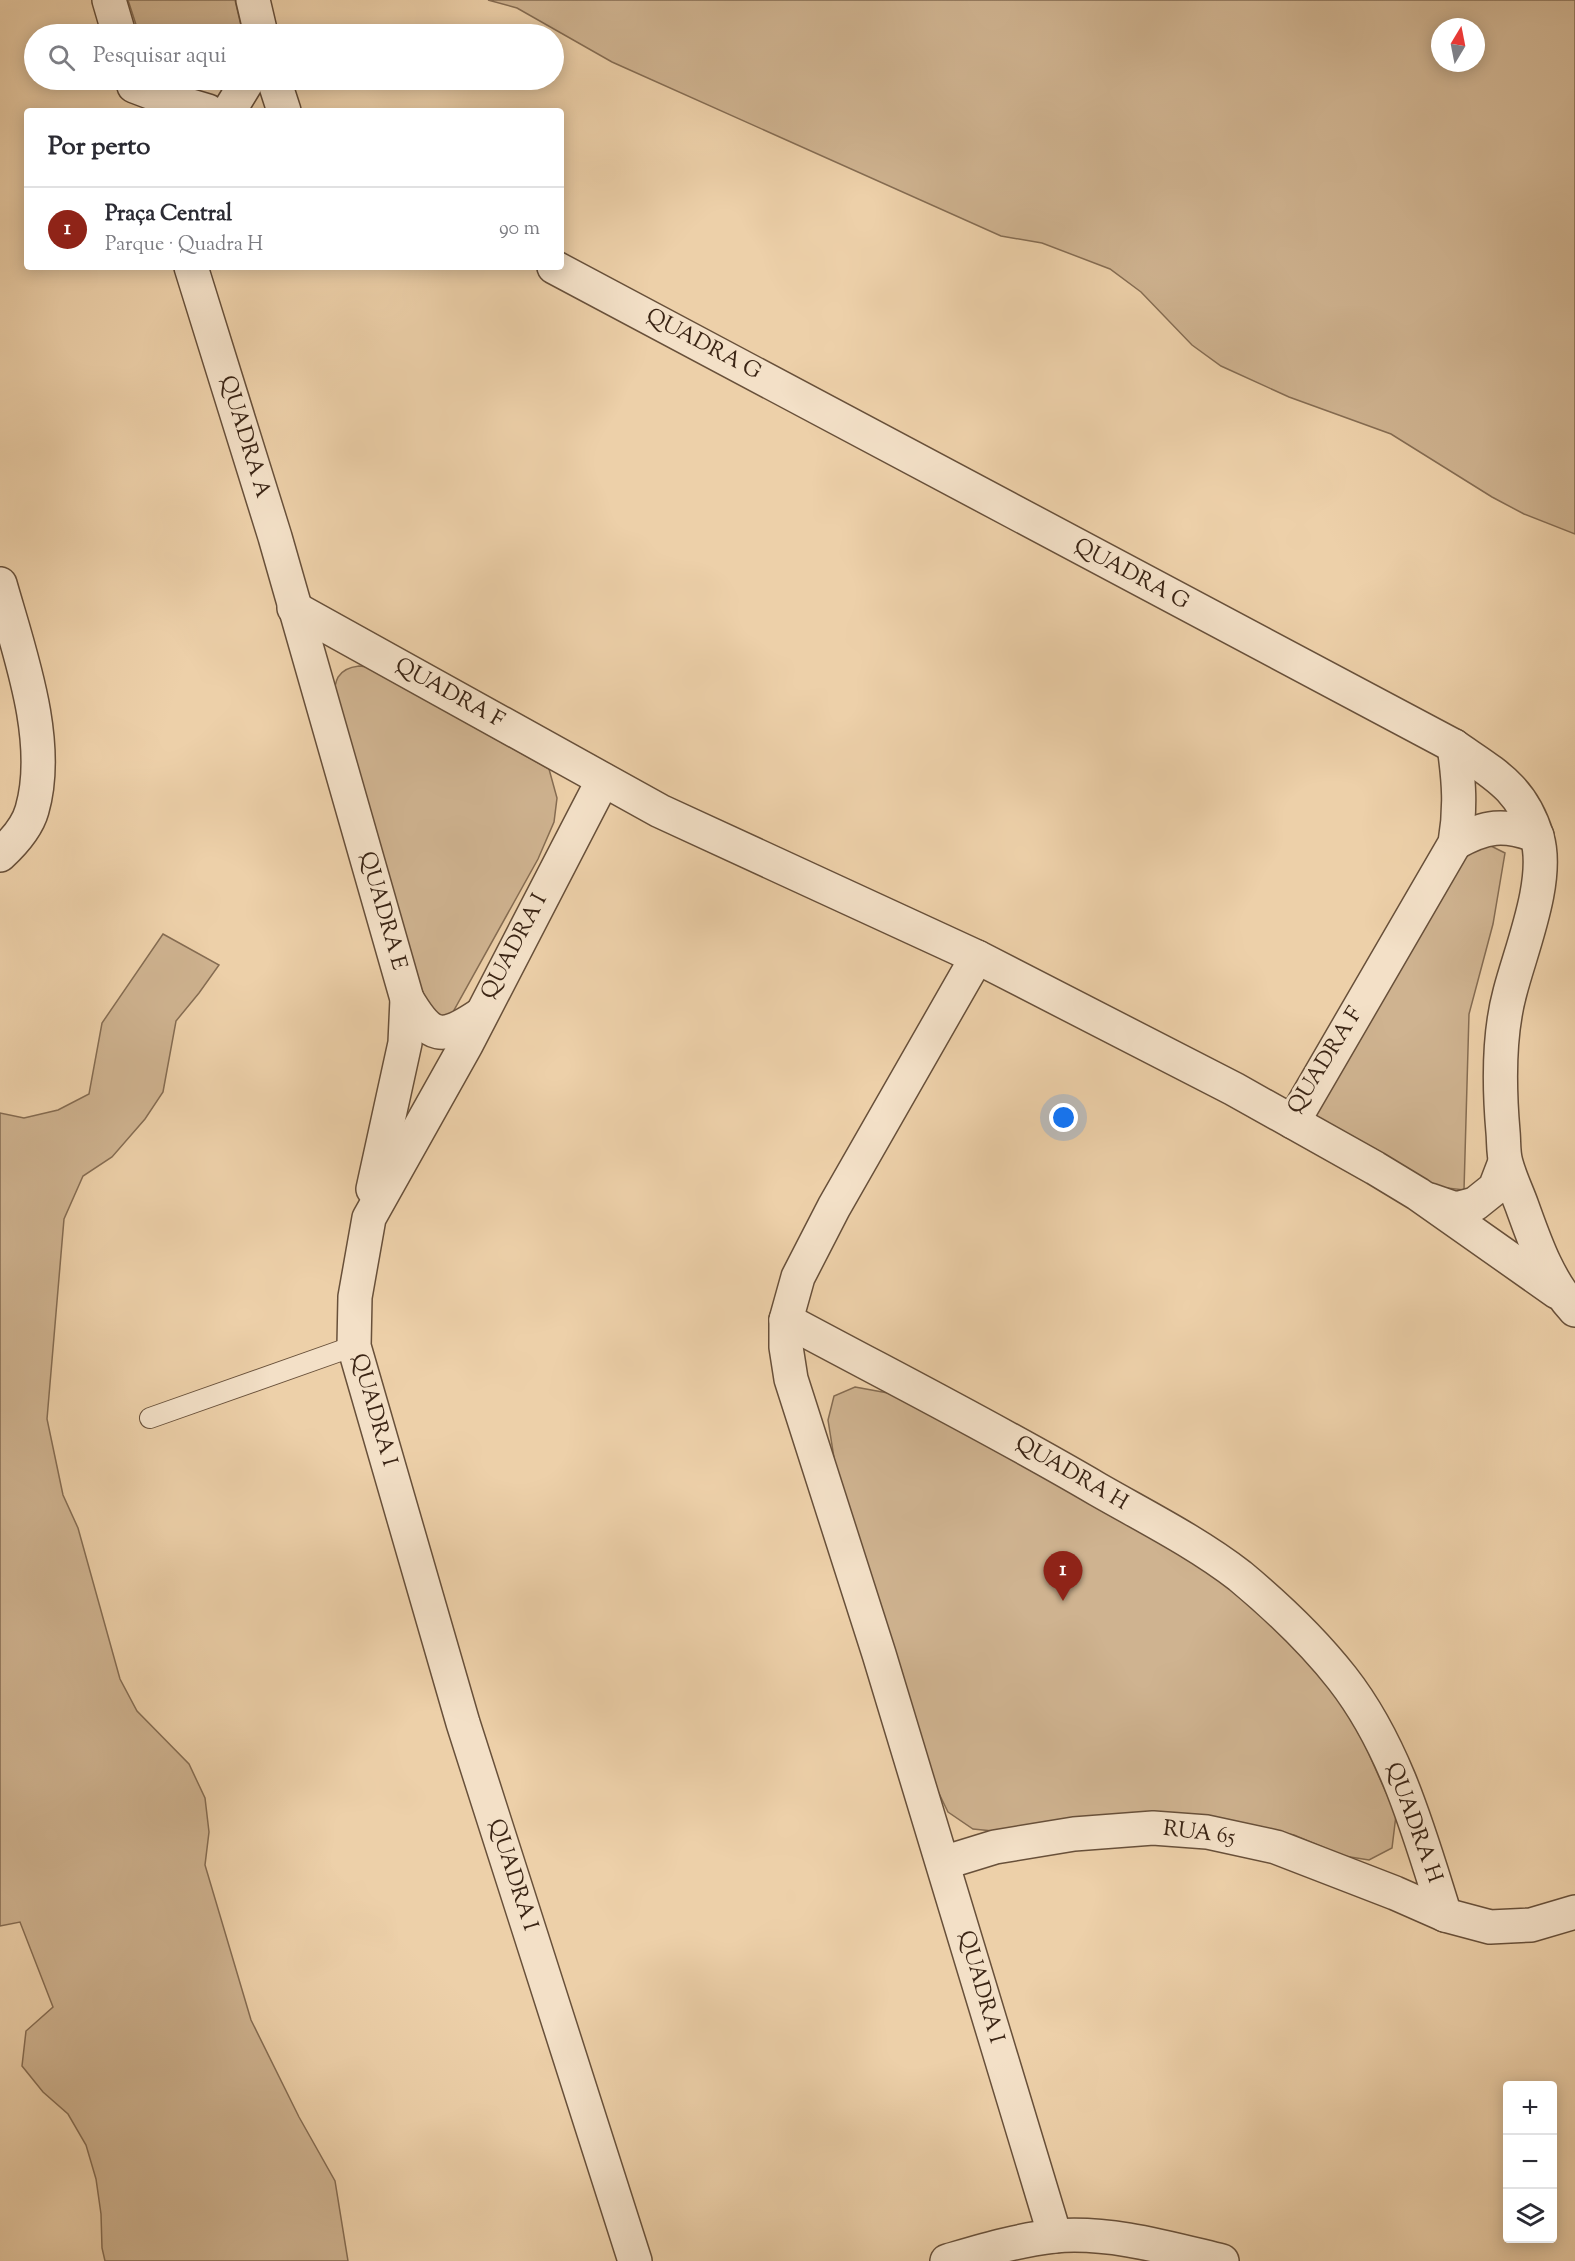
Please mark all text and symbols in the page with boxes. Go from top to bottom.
north arrow [1431,18,1485,72]
search box [24,24,564,90]
icon: search [45,41,78,74]
text: Pesquisar aqui [93,41,227,73]
text: Por perto [48,129,150,166]
text: Praça Central [105,199,232,231]
text: 1 [64,215,71,244]
text: 90 m [499,215,540,244]
text: Parque · Quadra H [105,231,263,260]
street label: QUADRA G [640,301,766,389]
street label: QUADRA A [210,372,278,502]
street label: QUADRA G [1068,531,1194,619]
street label: QUADRA F [388,651,510,737]
street label: QUADRA E [350,848,414,974]
street label: QUADRA I [474,888,556,1006]
street label: QUADRA F [1280,1001,1372,1121]
your location [1049,1103,1078,1132]
street label: QUADRA I [342,1350,404,1470]
street label: QUADRA H [1008,1429,1134,1519]
pin: 1 [1044,1552,1082,1601]
street label: QUADRA H [1376,1758,1450,1888]
street label: RUA 65 [1161,1814,1237,1854]
street label: QUADRA I [479,1815,545,1935]
street label: QUADRA I [949,1927,1011,2047]
map controls [1503,2081,1557,2243]
button: + [1503,2081,1557,2135]
button: − [1503,2135,1557,2189]
button: layers [1503,2189,1557,2243]

